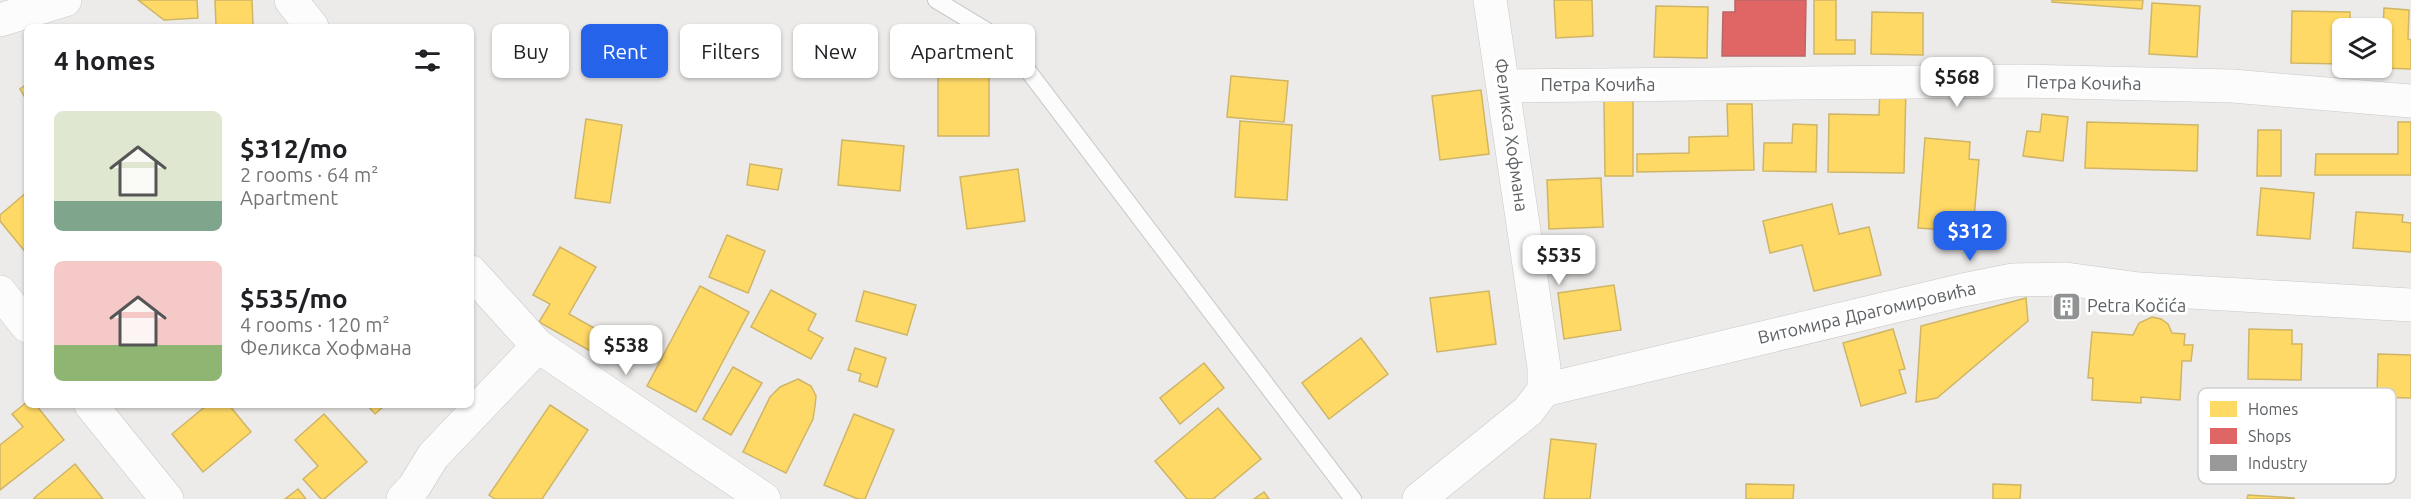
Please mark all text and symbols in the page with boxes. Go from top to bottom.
map controls [2332,18,2392,78]
button: layers [2332,18,2392,78]
chip: Buy [492,24,569,78]
chip: Rent [581,24,668,78]
chip: Filters [680,24,781,78]
chip: New [793,24,878,78]
chip: Apartment [890,24,1035,78]
icon: filters [411,44,444,77]
text: 4 homes [54,46,155,75]
street label: Феликса Хофмана [1491,57,1533,213]
pin: $568 [1921,57,1993,108]
text: $568 [1934,65,1980,88]
street label: Петра Кочића [2026,71,2142,93]
street label: Петра Кочића [1540,74,1656,94]
text: $312/mo [240,134,348,163]
icon: home [102,135,174,207]
text: 2 rooms · 64 m² [240,163,378,186]
text: Apartment [240,186,338,209]
pin: $312 [1934,211,2006,262]
text: $312 [1947,219,1993,242]
pin: $535 [1523,235,1595,286]
text: $535 [1536,243,1582,266]
street label: Витомира Драгомировића [1756,277,1978,347]
text: $535/mo [240,284,348,313]
icon: home [102,285,174,357]
building icon: Petra Kočića [2050,290,2082,322]
place label: Petra Kočića [2087,295,2186,315]
text: 4 rooms · 120 m² [240,313,390,336]
pin: $538 [590,325,662,376]
text: $538 [603,333,649,356]
text: Феликса Хофмана [240,336,412,359]
legend [2198,388,2396,484]
text: Homes [2248,400,2298,418]
text: Shops [2248,427,2291,445]
text: Industry [2248,454,2307,472]

